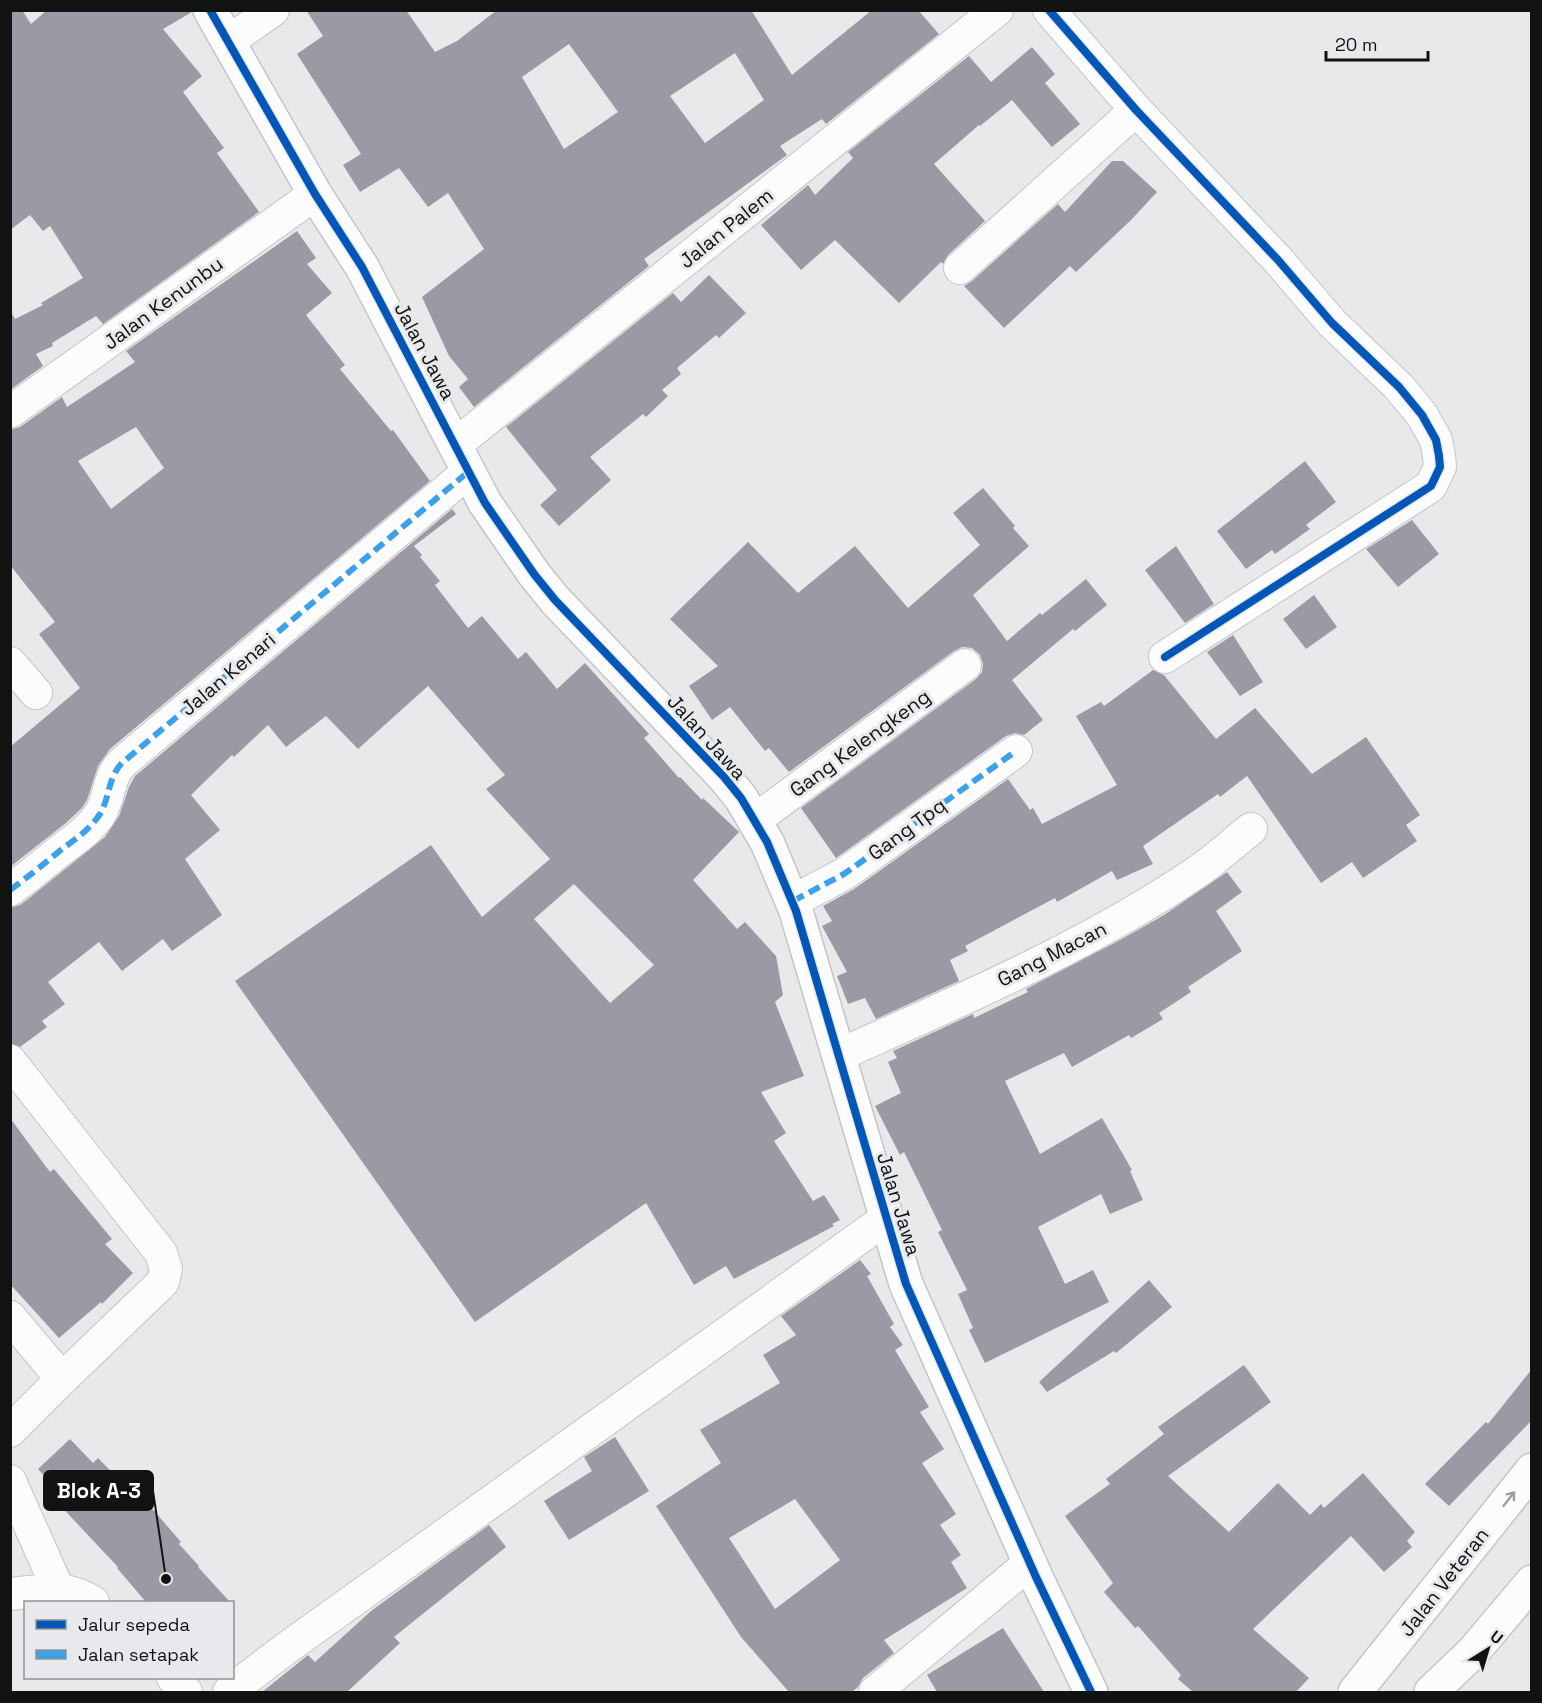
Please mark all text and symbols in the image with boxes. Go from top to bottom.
scale bar [1326,24,1428,62]
text: 20 m [1335,33,1378,56]
street label: Jalan Palem [674,182,778,274]
street label: Jalan Kenunbu [98,251,228,355]
street label: Jalan Jawa [388,298,462,404]
street label: Jalan Kenari [175,627,281,721]
street label: Gang Kelengkeng [785,683,935,803]
street label: Jalan Jawa [662,689,752,785]
street label: Gang Tpq [863,792,951,866]
street label: Gang Macan [993,915,1111,993]
street label: Jalan Jawa [871,1149,927,1259]
callout: Blok A-3 [44,1471,153,1510]
text: Blok A-3 [57,1477,141,1504]
one-way arrow [1503,1491,1516,1507]
street label: Jalan Veteran [1393,1522,1495,1642]
legend [24,1601,234,1679]
text: Jalur sepeda [78,1613,190,1636]
north arrow [1458,1619,1518,1679]
text: U [1486,1626,1507,1649]
text: Jalan setapak [78,1643,199,1666]

